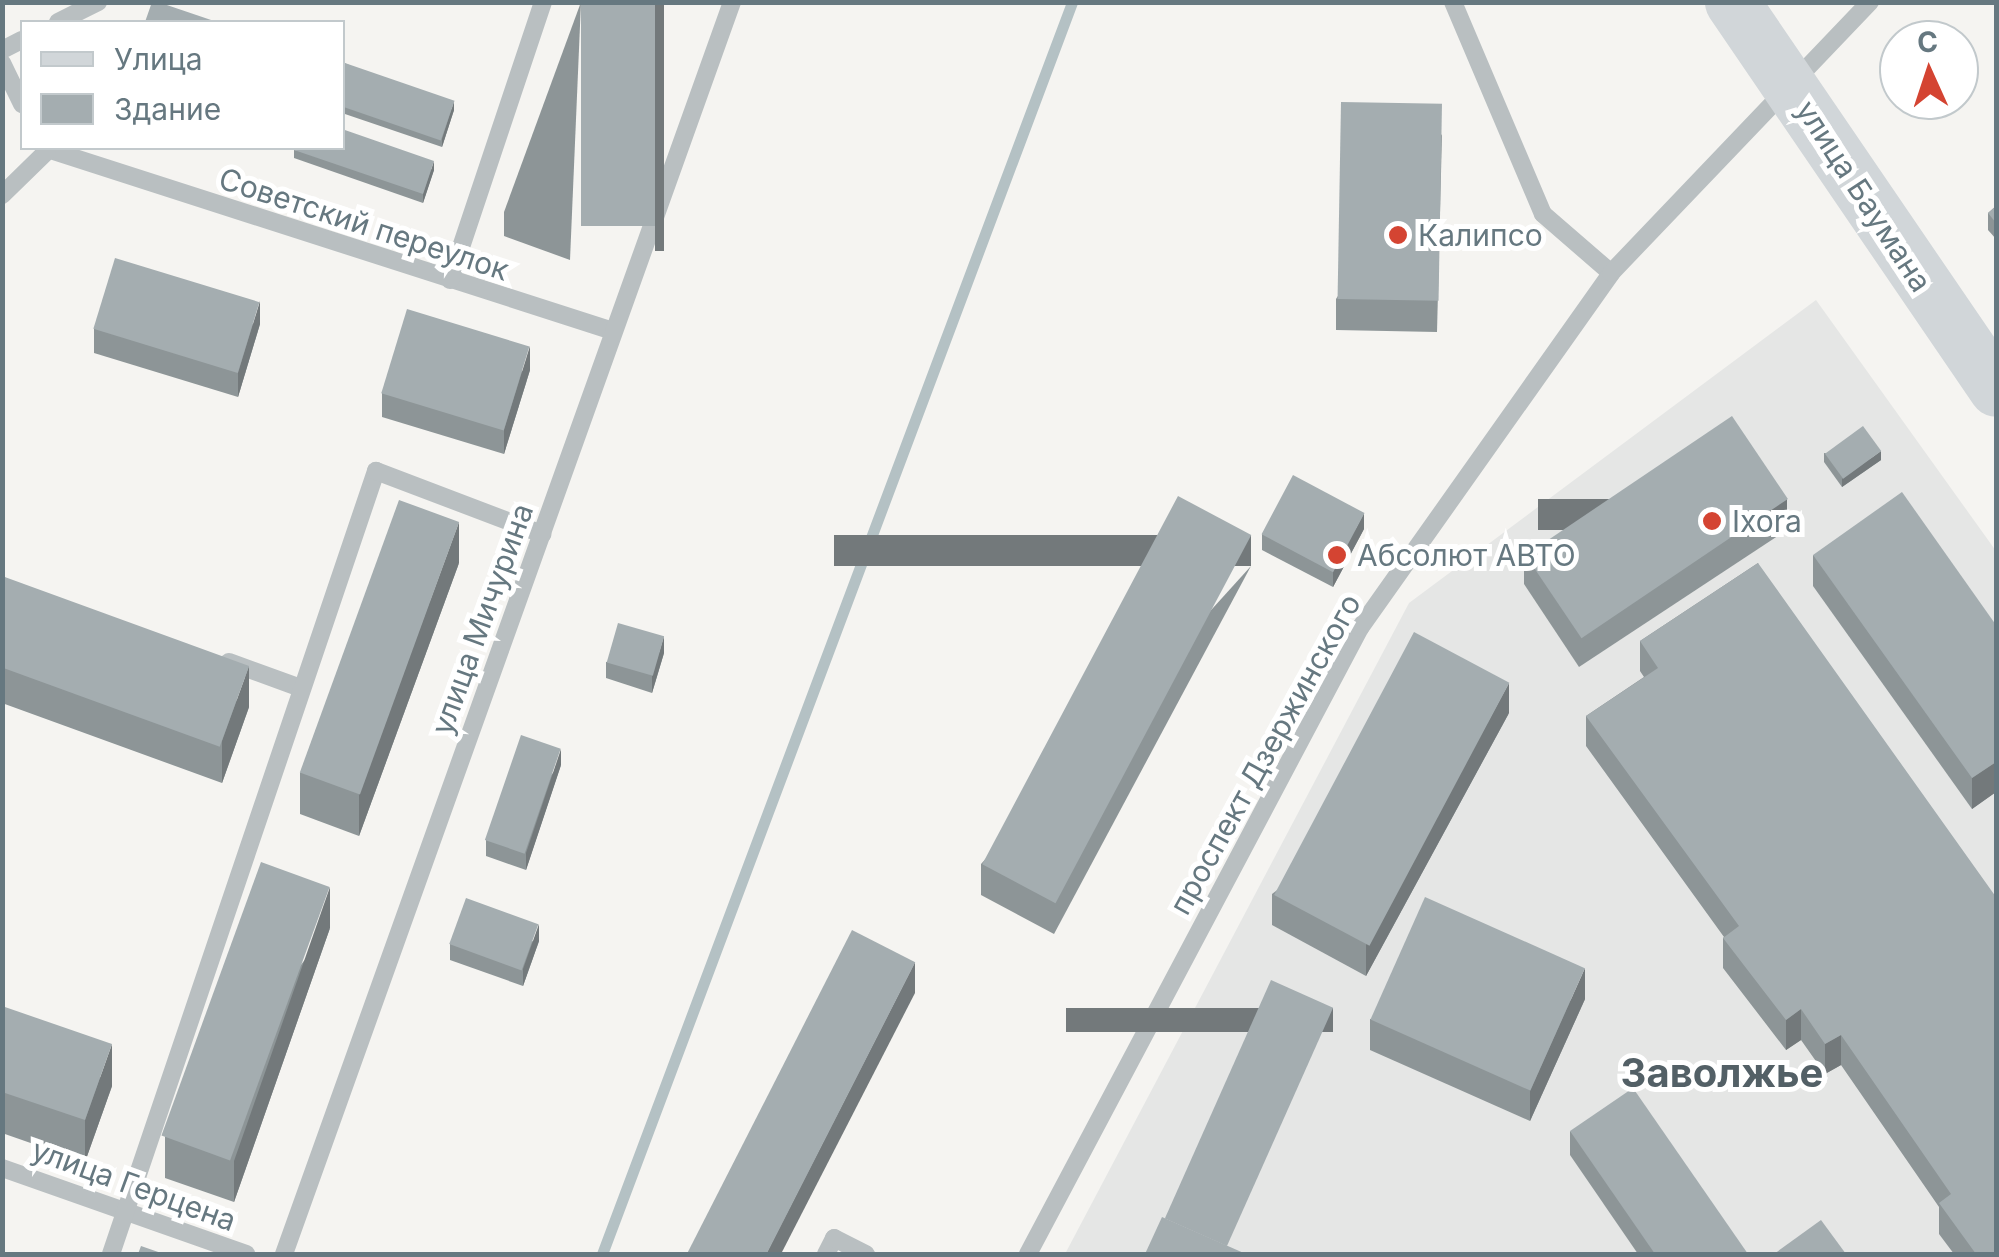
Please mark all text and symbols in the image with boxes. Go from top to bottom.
legend [20,20,345,150]
north arrow [1879,20,1979,120]
text: С [1916,25,1939,60]
text: Улица [114,41,203,77]
text: Здание [114,91,221,127]
street label: улица Баумана [1789,94,1939,298]
street label: Советский переулок [215,160,513,288]
place label: Калипсо [1418,217,1543,253]
marker: Калипсо [1387,224,1409,246]
street label: улица Мичурина [424,499,540,739]
place label: Ixora [1732,503,1802,539]
marker: Ixora [1701,510,1723,532]
place label: Абсолют АВТО [1357,537,1576,573]
marker: Абсолют АВТО [1326,544,1348,566]
street label: проспект Дзержинского [1162,588,1368,920]
district label: Заволжье [1621,1049,1823,1097]
street label: улица Герцена [27,1131,241,1239]

